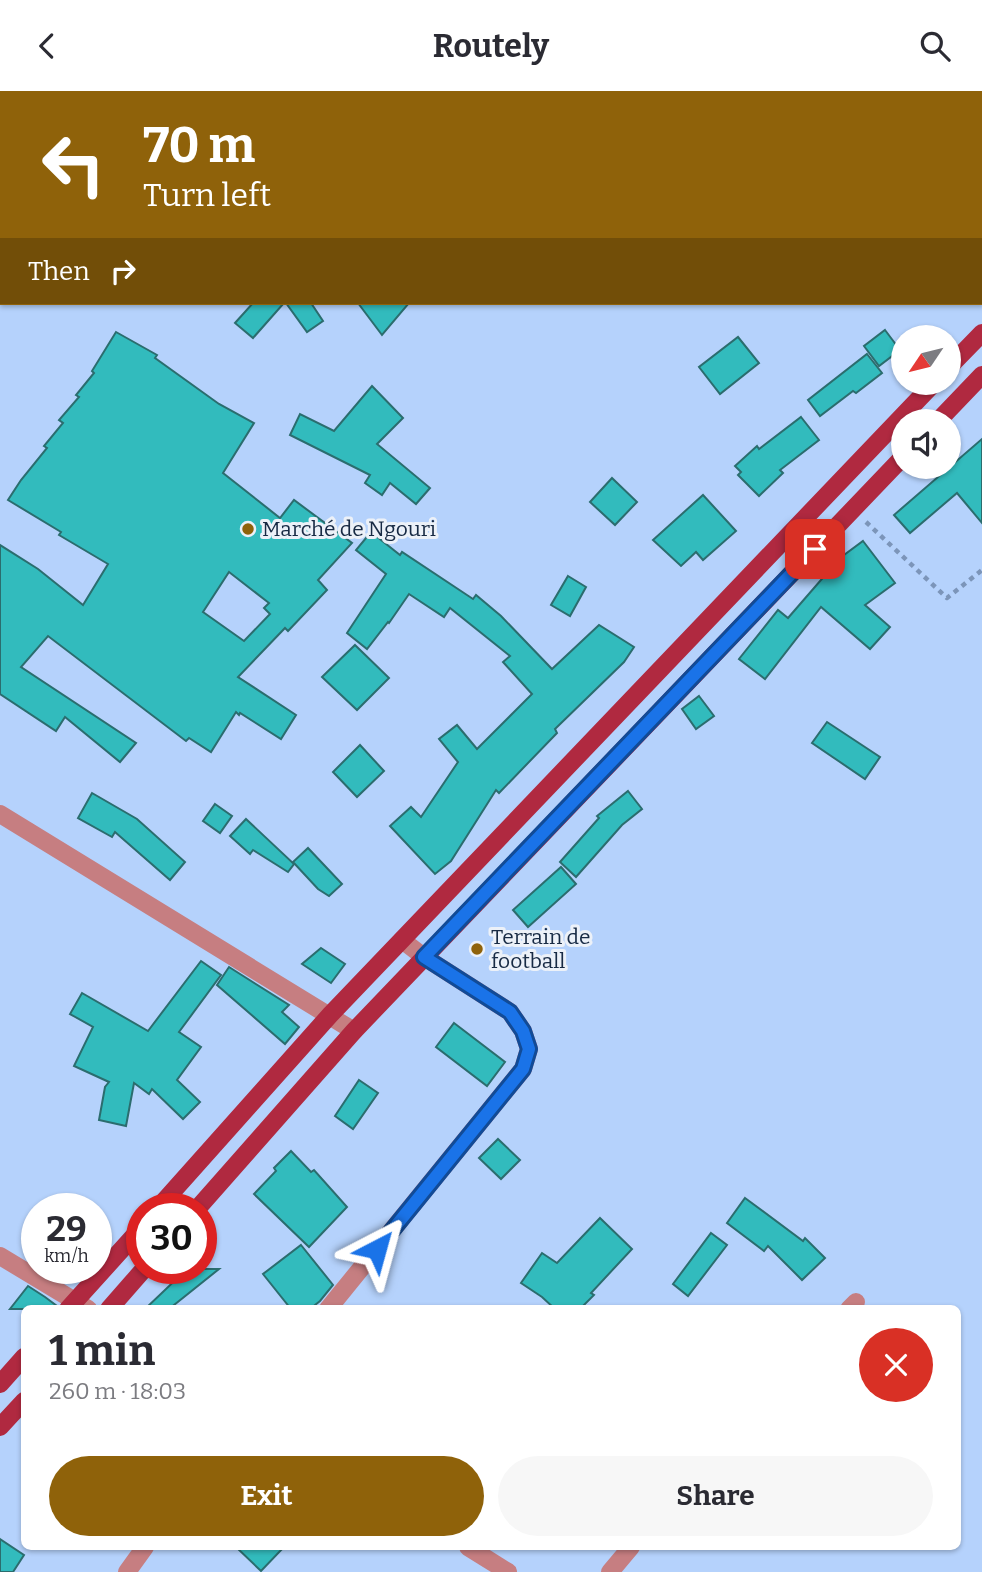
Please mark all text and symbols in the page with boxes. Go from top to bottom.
icon: back [28,27,66,65]
text: Routely [433,27,549,65]
icon: search [916,27,954,65]
text: 70 m [143,116,255,175]
icon: left [28,119,119,210]
text: Turn left [143,176,271,214]
icon: right [104,252,142,290]
text: Then [28,256,90,287]
north arrow [891,325,961,395]
map controls [891,325,961,479]
button: sound [891,409,961,479]
place label: Marché de Ngouri [262,516,436,542]
pin [785,519,845,579]
marker: Marché de Ngouri [240,521,256,537]
icon: arrive [796,530,834,568]
place label: Terrain de football [491,924,591,974]
marker: Terrain de football [469,941,485,957]
speed limit sign: 30 [126,1193,217,1284]
text: 29 [46,1208,87,1250]
position arrow [340,1212,414,1286]
text: km/h [44,1245,89,1267]
text: 1 min [49,1326,155,1376]
button: close [859,1328,933,1402]
text: 260 m · 18:03 [49,1377,186,1405]
button: Exit [49,1456,484,1536]
button: Share [498,1456,933,1536]

